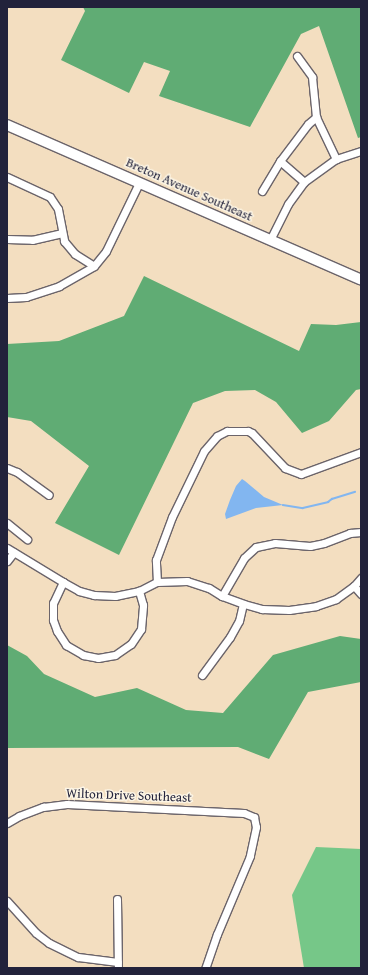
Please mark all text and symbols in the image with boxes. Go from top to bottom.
street label: Breton Avenue Southeast [123,155,255,225]
street label: Wilton Drive Southeast [66,786,192,806]

